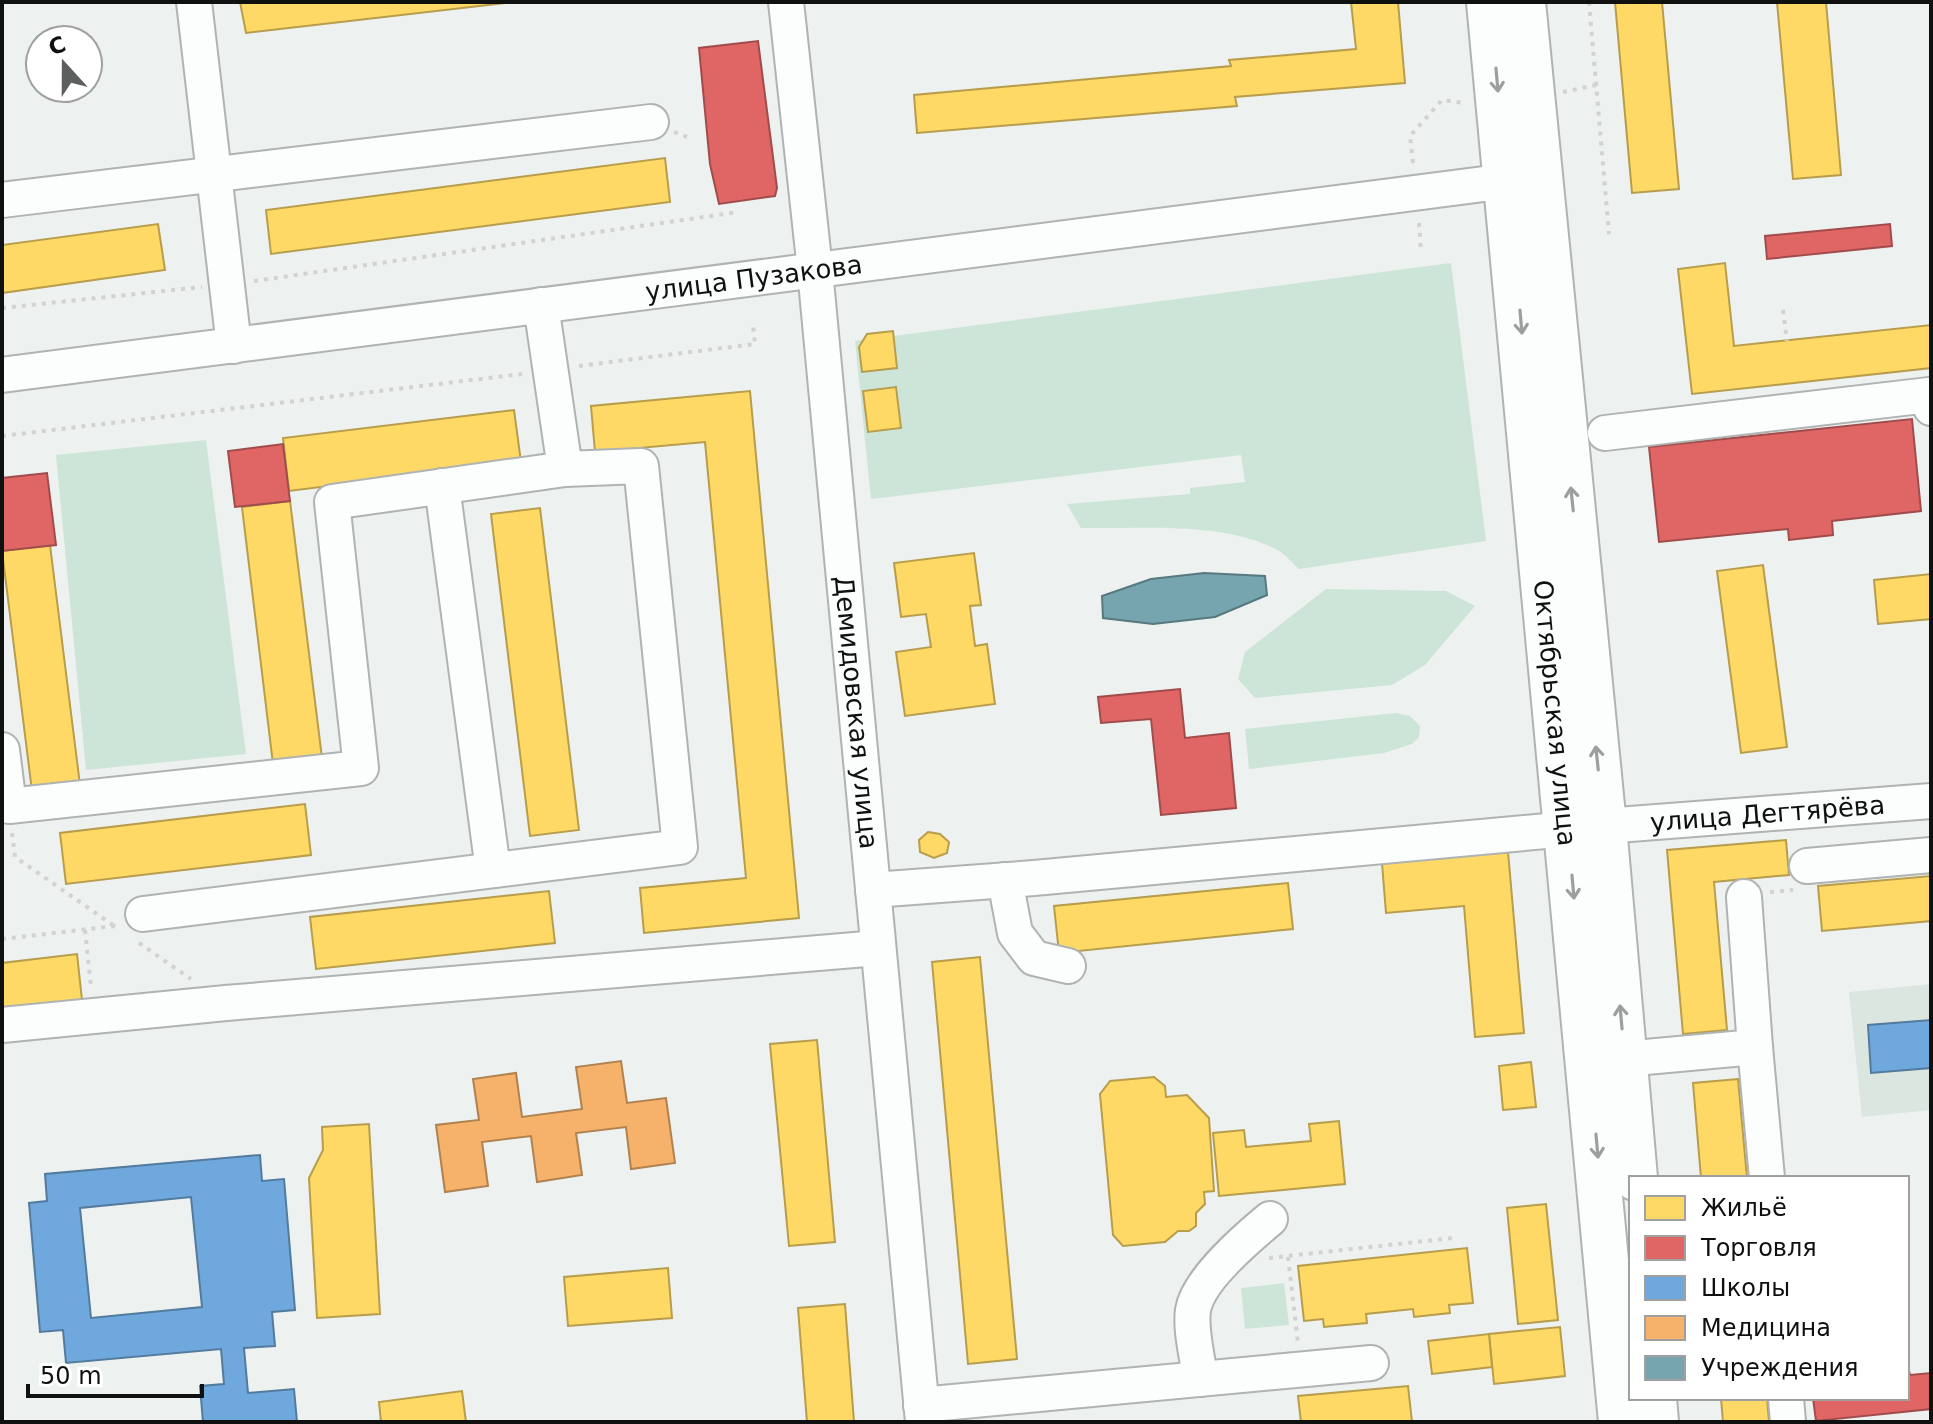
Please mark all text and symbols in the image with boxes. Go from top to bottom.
north arrow [24,24,104,104]
text: С [45,31,69,60]
one-way arrow [1489,66,1504,93]
street label: улица Пузакова [644,249,864,307]
one-way arrow [1513,308,1528,335]
one-way arrow [1564,486,1579,513]
street label: Демидовская улица [829,574,884,851]
street label: Октябрьская улица [1528,578,1582,847]
one-way arrow [1590,745,1605,772]
street label: улица Дегтярёва [1649,790,1886,837]
one-way arrow [1566,873,1581,900]
one-way arrow [1613,1004,1628,1031]
one-way arrow [1589,1132,1604,1159]
legend [1629,1176,1909,1400]
text: Жильё [1701,1194,1787,1222]
text: Торговля [1700,1234,1817,1262]
text: Школы [1701,1274,1790,1302]
text: Медицина [1701,1314,1831,1342]
scale bar [28,1348,202,1398]
text: Учреждения [1701,1354,1859,1382]
text: 50 m [40,1362,102,1390]

